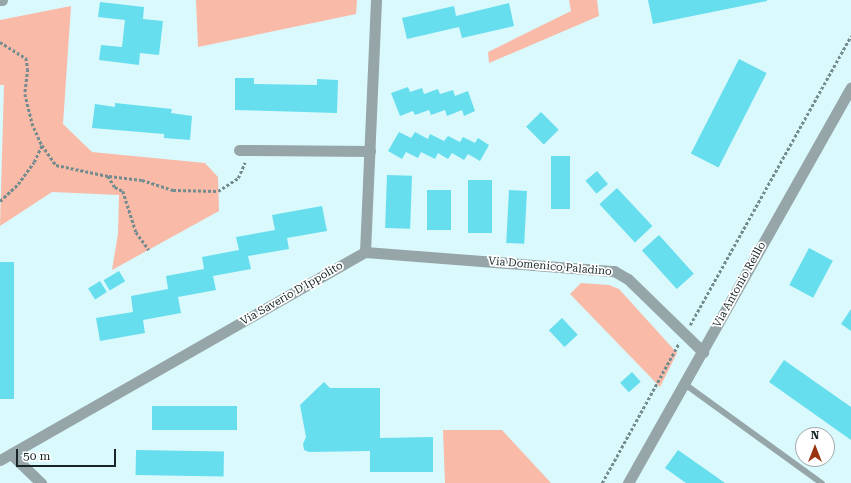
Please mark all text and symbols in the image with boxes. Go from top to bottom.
street label: Via Antonio Reillo [711,240,769,330]
street label: Via Domenico Paladino [488,255,612,279]
street label: Via Saverio D'Ippolito [238,259,346,329]
north arrow [795,427,835,467]
text: N [811,429,819,442]
scale bar [18,441,118,467]
text: 50 m [23,449,50,463]

